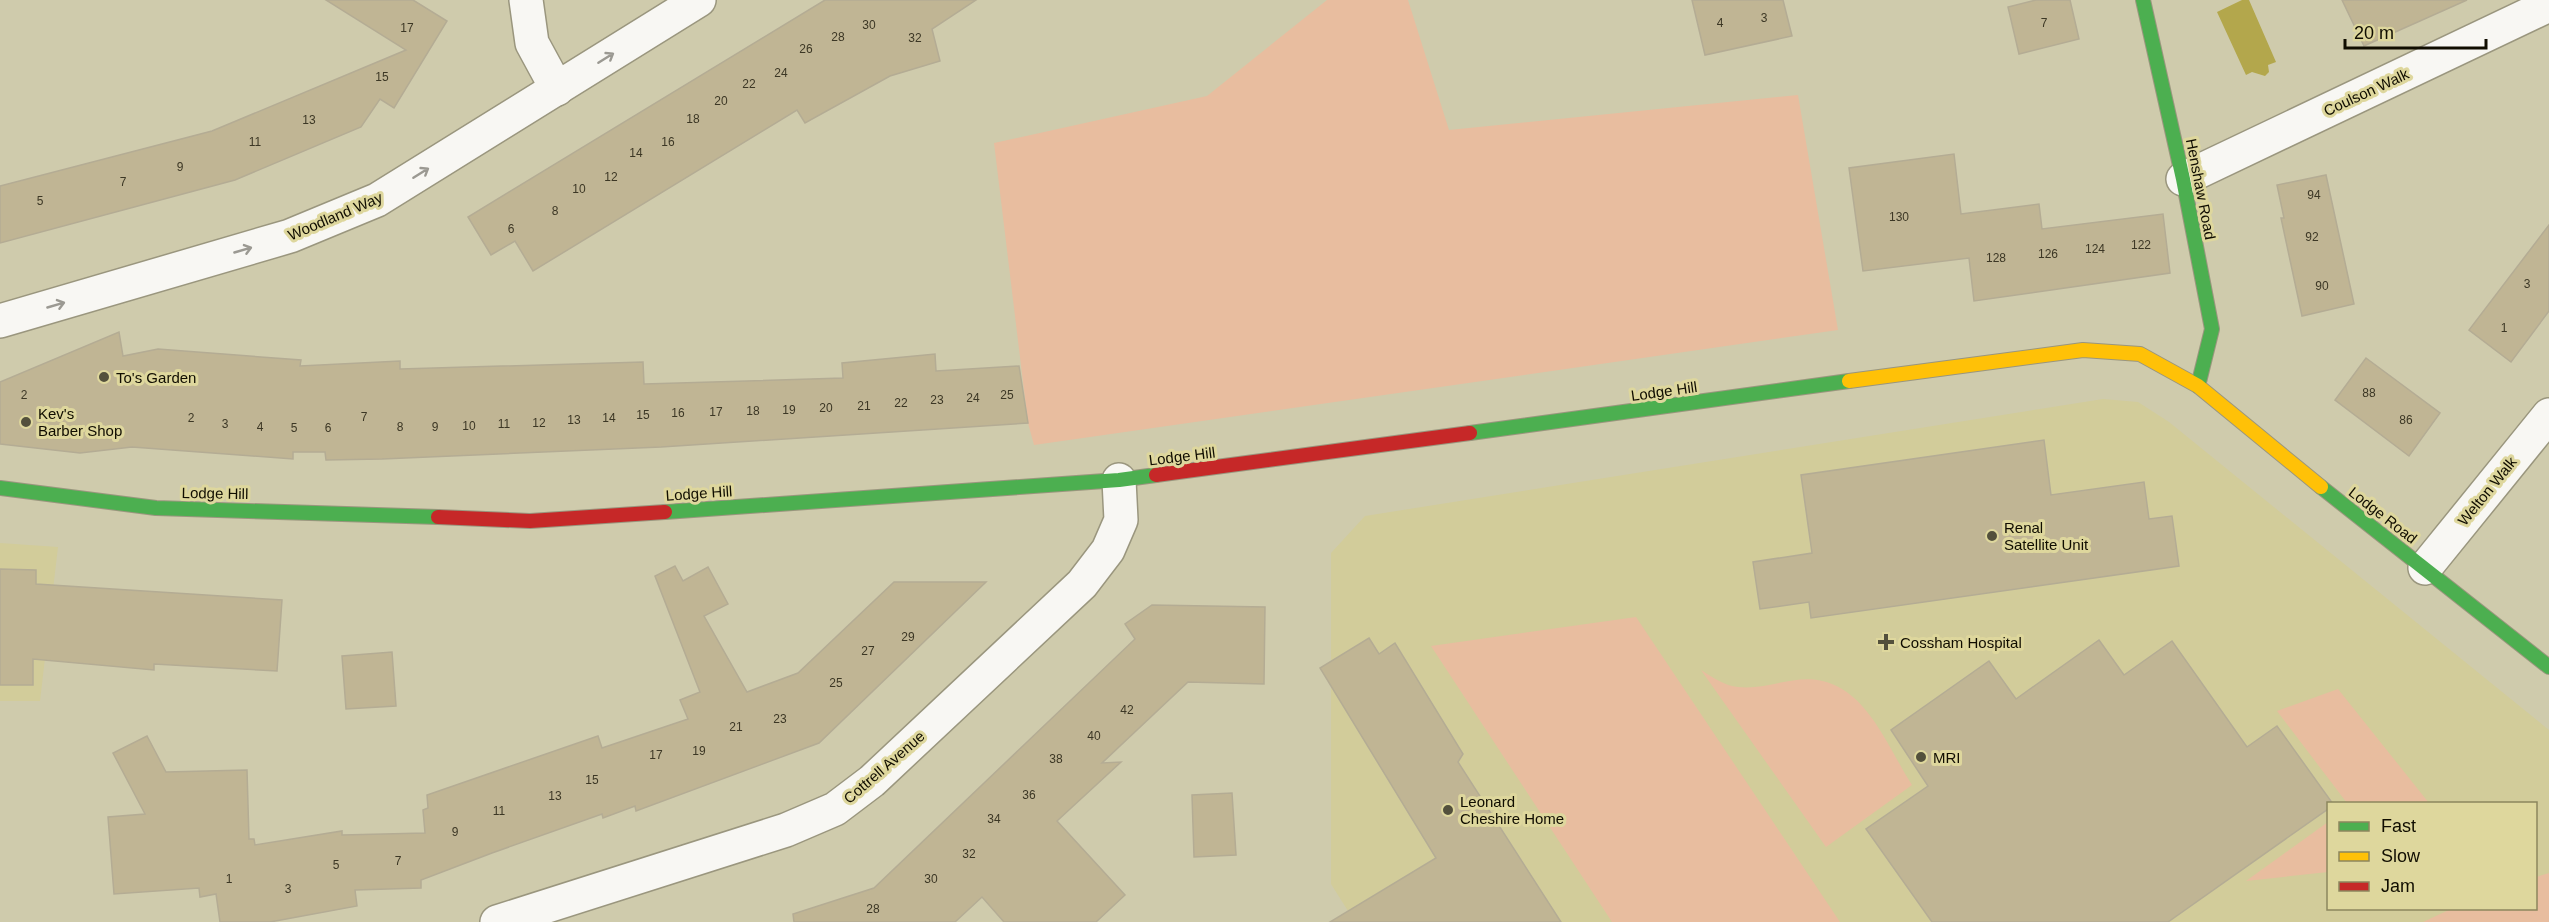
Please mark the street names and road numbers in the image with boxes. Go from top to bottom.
street label: Coulson Walk [2321,65,2412,119]
street label: Henshaw Road [2183,137,2219,241]
street label: Woodland Way [285,188,385,244]
street label: Lodge Hill [1630,378,1698,404]
street label: Lodge Hill [1148,443,1216,469]
street label: Welton Walk [2454,453,2520,529]
street label: Lodge Hill [665,482,733,504]
street label: Lodge Road [2346,483,2420,547]
street label: Lodge Hill [181,484,249,502]
street label: Cottrell Avenue [840,727,928,807]

